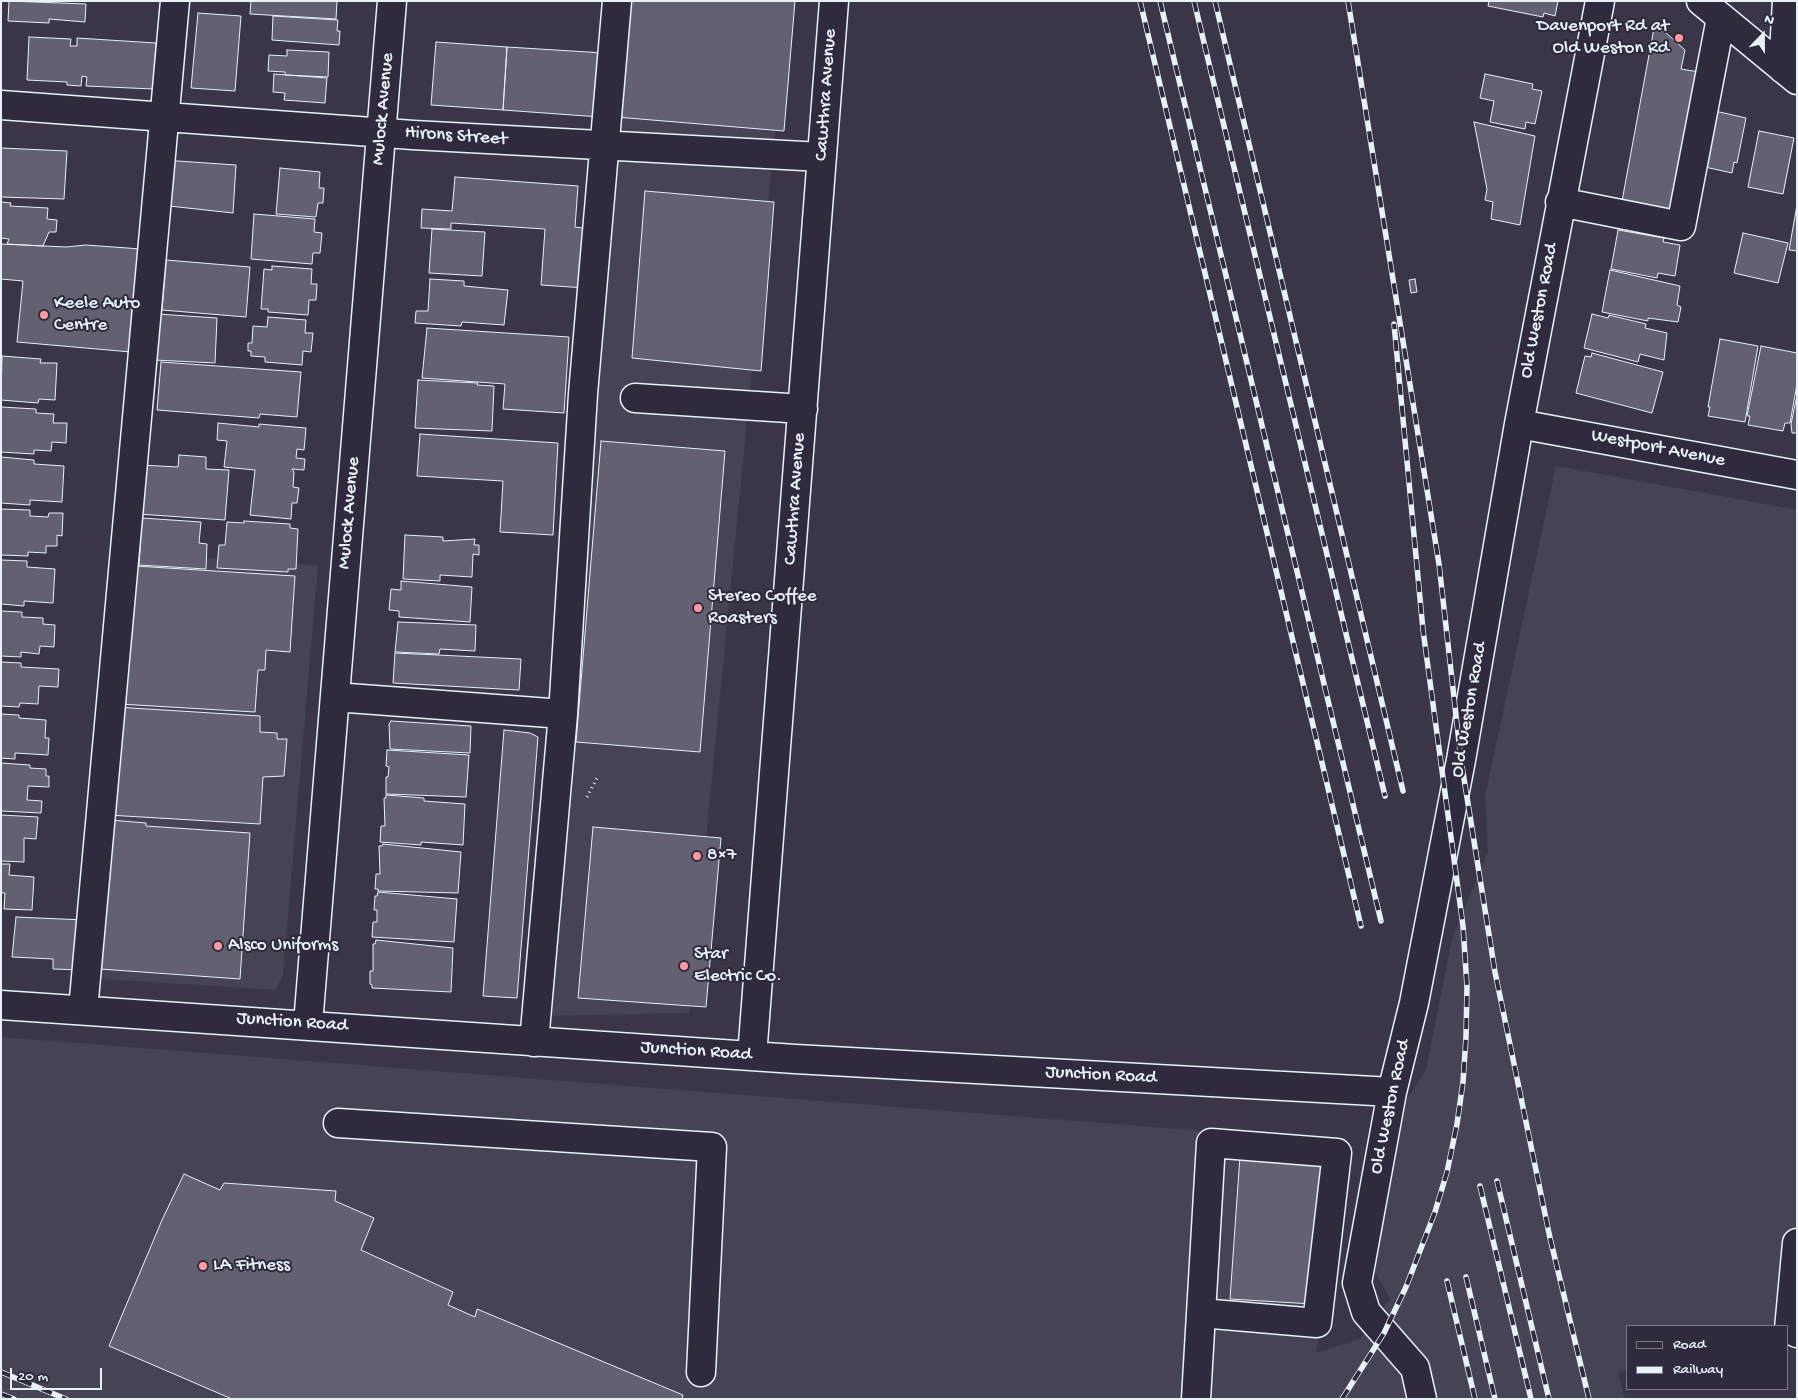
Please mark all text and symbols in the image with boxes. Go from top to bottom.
north arrow [1738,10,1788,60]
text: N [1761,11,1776,30]
place label: Davenport Rd at Old Weston Rd [1537,16,1669,60]
street label: Cawthra Avenue [811,28,843,162]
marker: Davenport Rd at Old Weston Rd [1673,32,1685,44]
street label: Mulock Avenue [368,52,400,166]
street label: Hirons Street [404,122,508,152]
street label: Old Weston Road [1516,242,1564,380]
place label: Keele Auto Centre [54,293,140,337]
marker: Keele Auto Centre [38,309,50,321]
street label: Westport Avenue [1589,425,1727,473]
street label: Cawthra Avenue [780,432,812,566]
street label: Mulock Avenue [334,456,366,570]
place label: Stereo Coffee Roasters [708,586,817,630]
marker: Stereo Coffee Roasters [692,602,704,614]
street label: Old Weston Road [1447,641,1493,779]
place label: 8×7 [707,845,736,867]
marker: 8×7 [691,850,703,862]
place label: Alsco Uniforms [228,935,338,957]
marker: Alsco Uniforms [212,940,224,952]
place label: Star Electric Co. [694,944,782,988]
marker: Star Electric Co. [678,960,690,972]
street label: Junction Road [236,1008,348,1038]
street label: Junction Road [640,1037,752,1067]
street label: Old Weston Road [1366,1038,1416,1176]
street label: Junction Road [1045,1062,1157,1090]
place label: LA Fitness [213,1255,290,1277]
marker: LA Fitness [197,1260,209,1272]
legend [1626,1325,1788,1390]
text: Road [1673,1336,1706,1354]
scale bar [12,1358,105,1390]
text: Railway [1673,1361,1723,1379]
text: 20 m [18,1368,48,1386]

